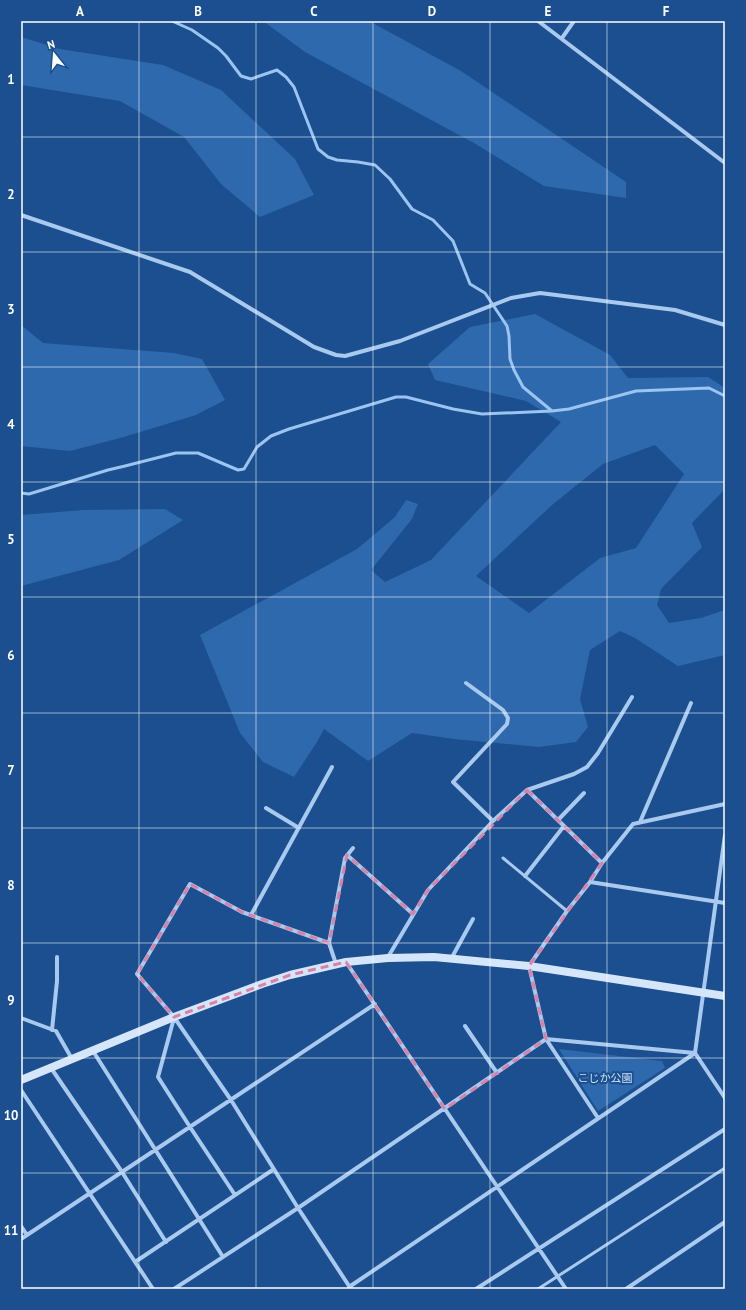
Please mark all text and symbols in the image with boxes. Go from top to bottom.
text: A [76,3,84,20]
text: B [194,3,202,20]
text: C [310,3,318,20]
text: D [428,3,436,20]
text: E [545,3,552,20]
text: F [663,3,670,20]
north arrow [34,34,74,74]
text: N [46,37,57,52]
text: 1 [7,71,15,88]
text: 2 [7,186,15,203]
text: 3 [7,301,15,318]
text: 4 [7,416,15,433]
text: 5 [7,531,15,548]
text: 6 [7,647,15,664]
text: 7 [7,762,15,779]
text: 8 [7,877,15,894]
text: 9 [7,992,15,1009]
park label: こじか公園 [578,1071,633,1085]
text: 10 [4,1107,18,1124]
text: 11 [4,1222,18,1239]

